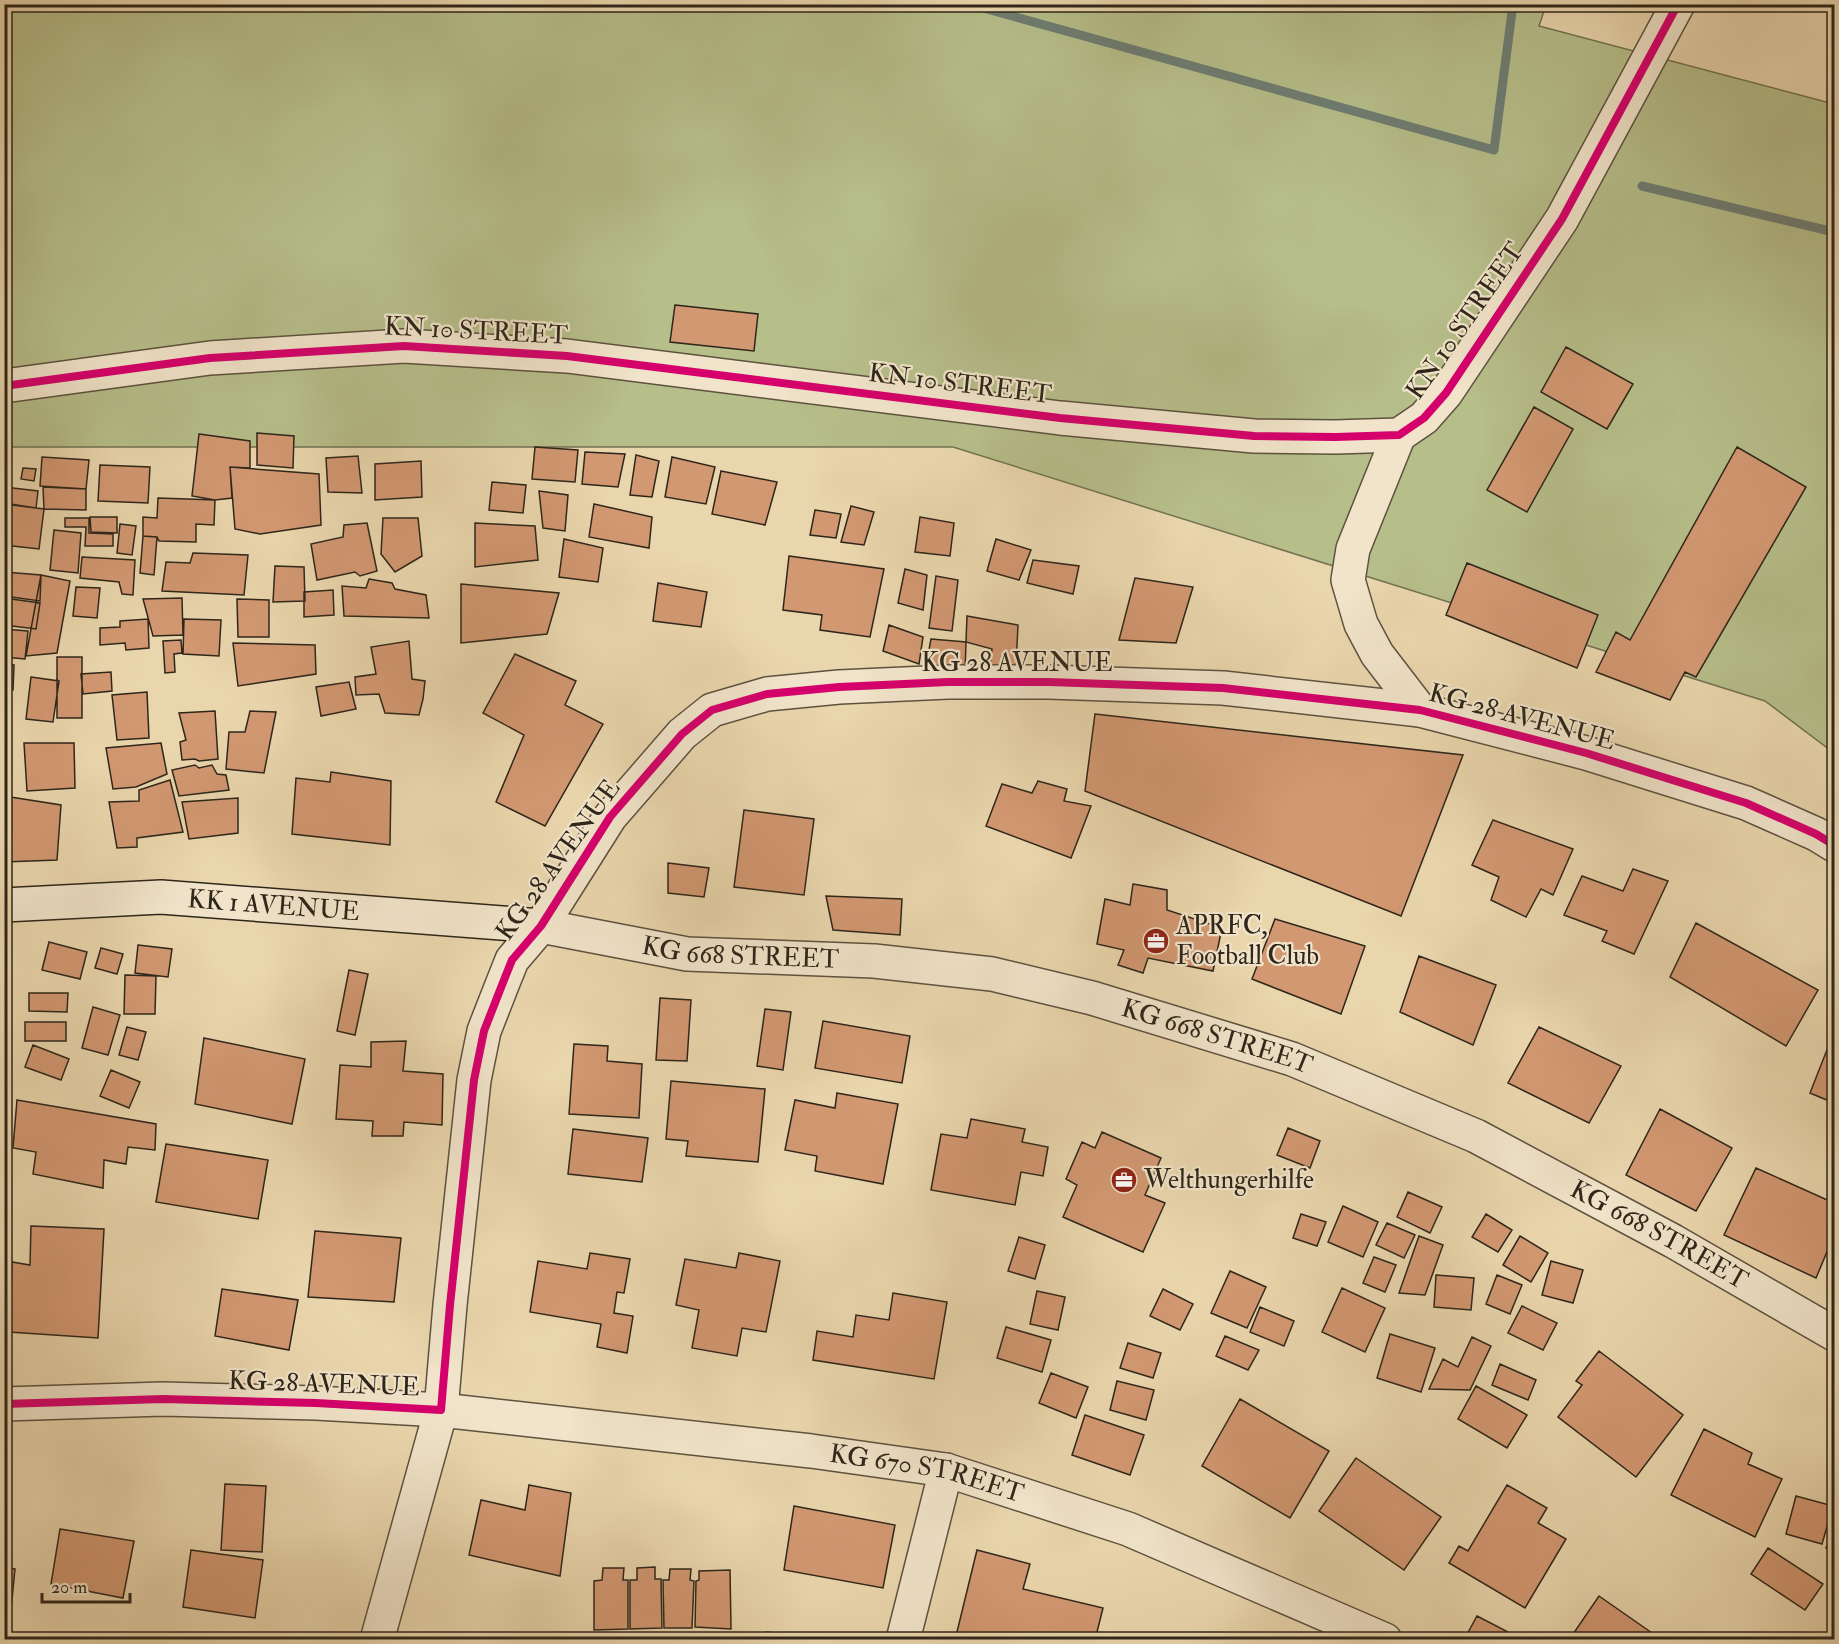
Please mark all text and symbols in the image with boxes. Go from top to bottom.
street label: KN 10 STREET [1399,236,1531,406]
street label: KN 10 STREET [383,310,569,352]
street label: KN 10 STREET [867,357,1053,411]
street label: KG 28 AVENUE [921,647,1113,679]
street label: KG 28 AVENUE [1425,677,1619,757]
street label: KG 28 AVENUE [489,773,627,947]
street label: KK 1 AVENUE [186,883,361,928]
place label: APRFC, Football Club [1175,910,1319,972]
office icon: APRFC, Football Club [1141,926,1171,956]
street label: KG 668 STREET [639,930,840,976]
street label: KG 668 STREET [1118,992,1317,1082]
place label: Welthungerhilfe [1143,1164,1314,1196]
office icon: Welthungerhilfe [1109,1165,1139,1195]
street label: KG 668 STREET [1565,1173,1754,1297]
street label: KG 28 AVENUE [228,1365,420,1403]
street label: KG 670 STREET [828,1438,1028,1510]
scale bar [42,1566,130,1604]
text: 20 m [51,1576,87,1599]

